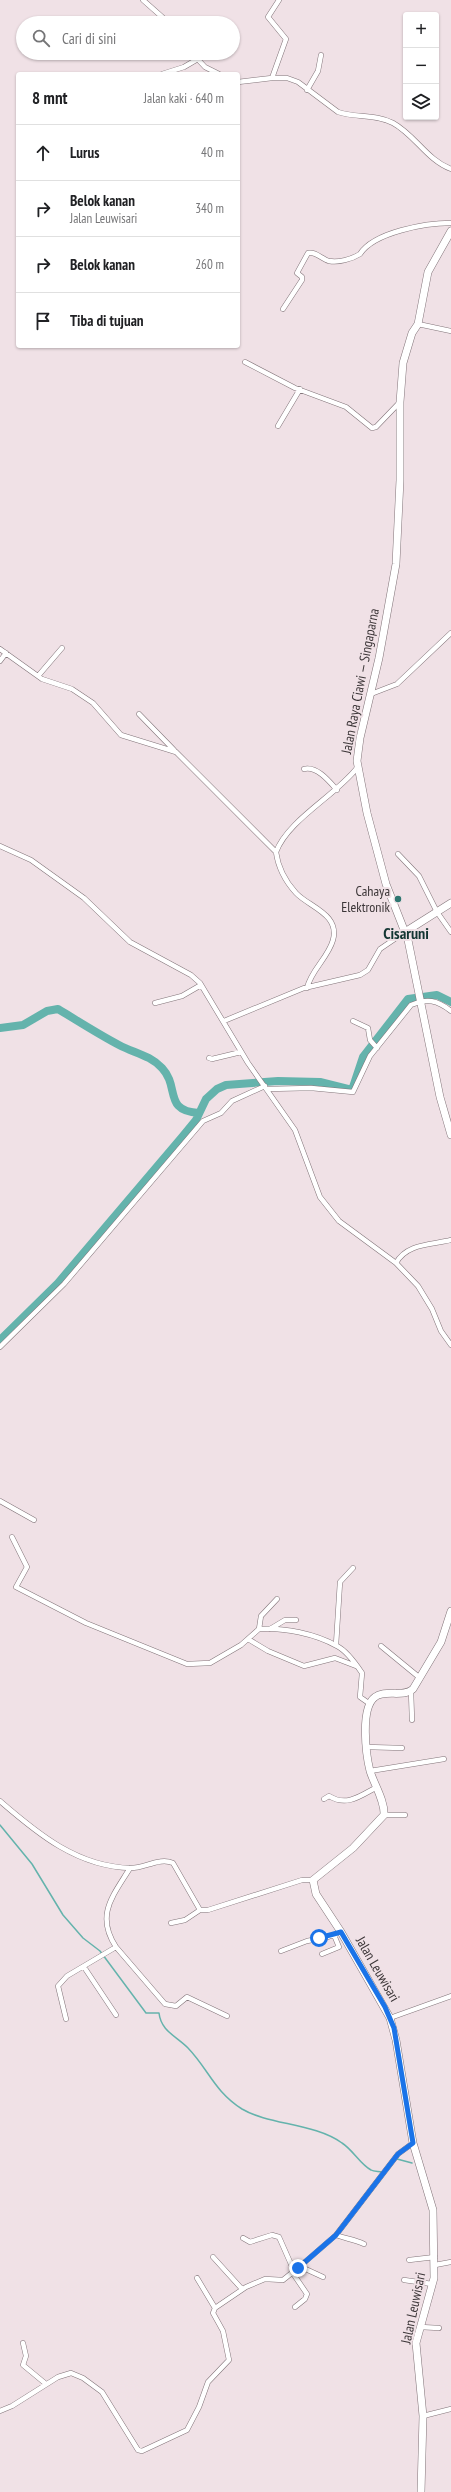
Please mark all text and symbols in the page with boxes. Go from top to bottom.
map controls [403,12,439,120]
button: + [403,12,439,48]
search box [16,16,240,60]
icon: search [30,27,52,49]
text: Cari di sini [62,29,116,48]
button: − [403,48,439,84]
button: layers [403,84,439,120]
text: 8 mnt [32,87,67,109]
text: Jalan kaki · 640 m [144,90,224,107]
icon: ahead [32,142,54,164]
text: Lurus [70,143,99,162]
text: 40 m [201,144,224,161]
text: Belok kanan [70,191,135,210]
icon: right [32,198,54,220]
text: 340 m [195,200,224,217]
text: Jalan Leuwisari [70,210,137,227]
icon: right [32,254,54,276]
text: Belok kanan [70,255,135,274]
text: 260 m [195,256,224,273]
icon: arrive [32,310,54,332]
text: Tiba di tujuan [70,311,144,330]
street label: Jalan Raya Ciawi — Singaparna [337,607,383,756]
place label: Cahaya Elektronik [341,882,391,916]
marker: Cahaya Elektronik [393,894,403,904]
district label: Cisaruni [383,923,429,943]
route start [310,1929,328,1947]
street label: Jalan Leuwisari [352,1932,404,2005]
route end [289,2259,307,2277]
street label: Jalan Leuwisari [396,2271,429,2346]

